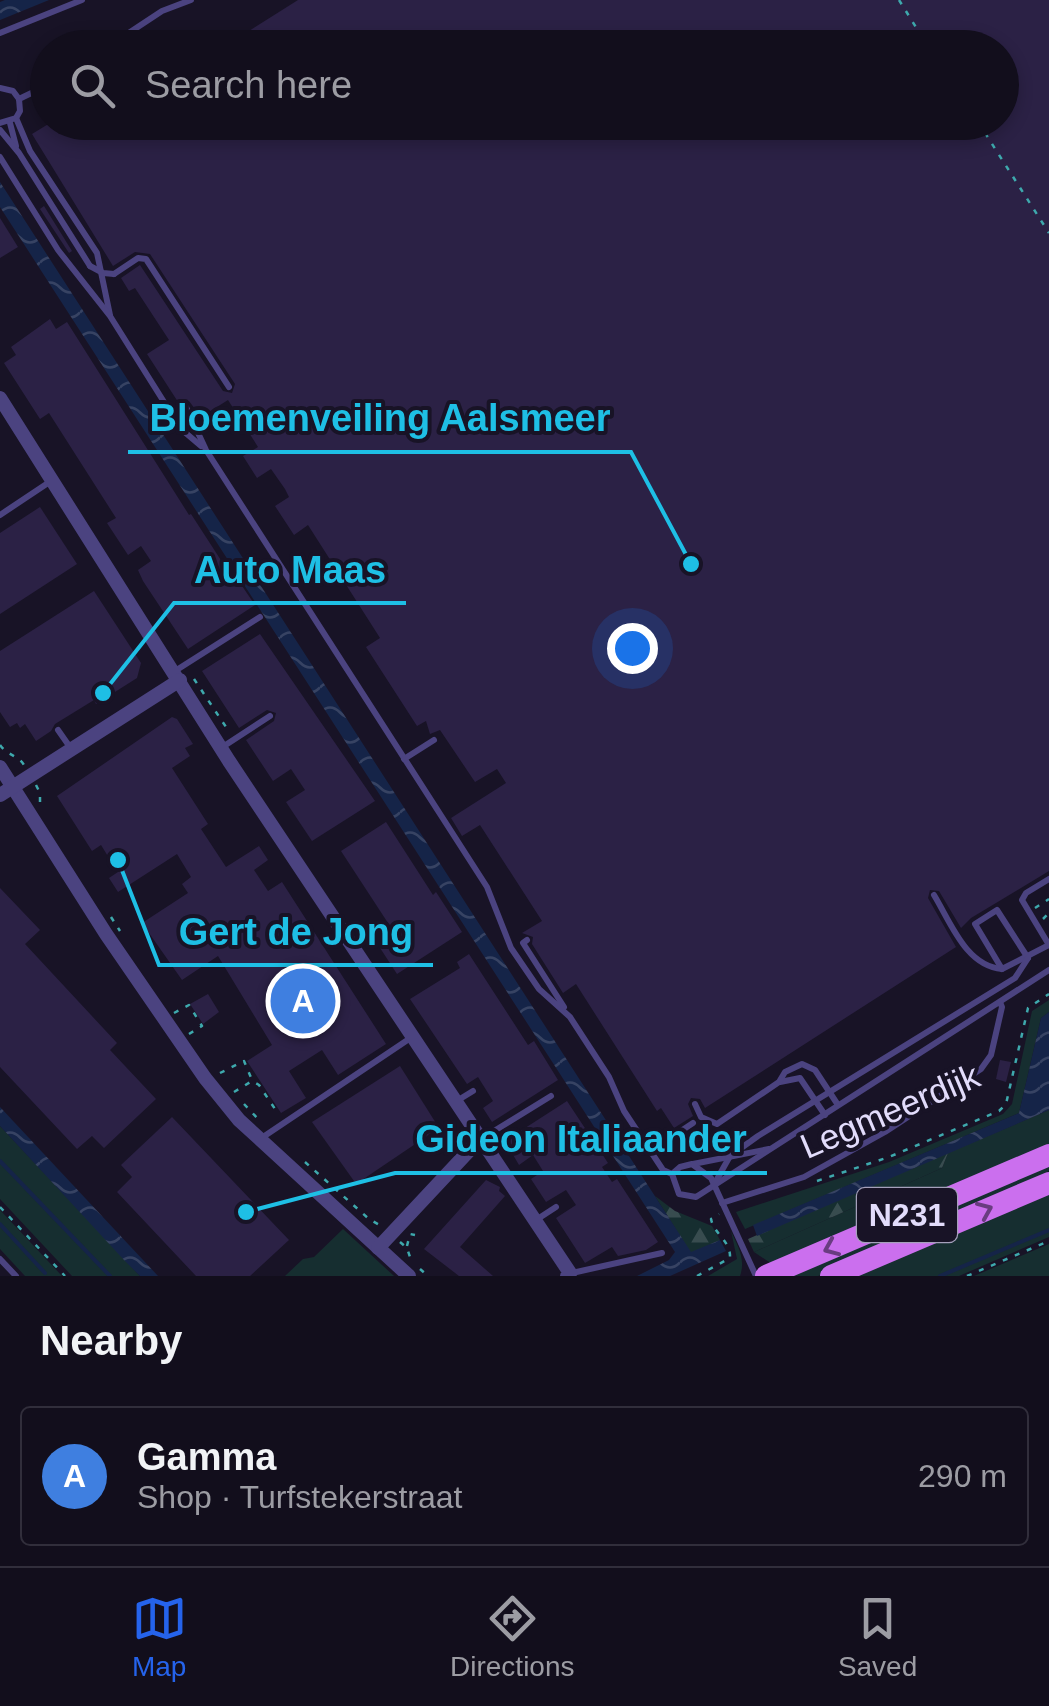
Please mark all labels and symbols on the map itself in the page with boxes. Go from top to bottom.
callout: Bloemenveiling Aalsmeer [128,384,631,452]
text: Bloemenveiling Aalsmeer [149,397,611,439]
callout: Auto Maas [174,535,406,603]
text: Auto Maas [194,549,386,591]
your location [607,623,658,674]
callout: Gert de Jong [159,897,433,965]
text: Gert de Jong [179,911,413,953]
pin: A [270,964,336,1038]
street label: Legmeerdijk [794,1055,986,1166]
callout: Gideon Italiaander [395,1105,767,1173]
text: Gideon Italiaander [415,1118,747,1160]
road number: N231 [857,1188,957,1242]
one-way arrow [975,1202,993,1222]
one-way arrow [823,1236,841,1256]

